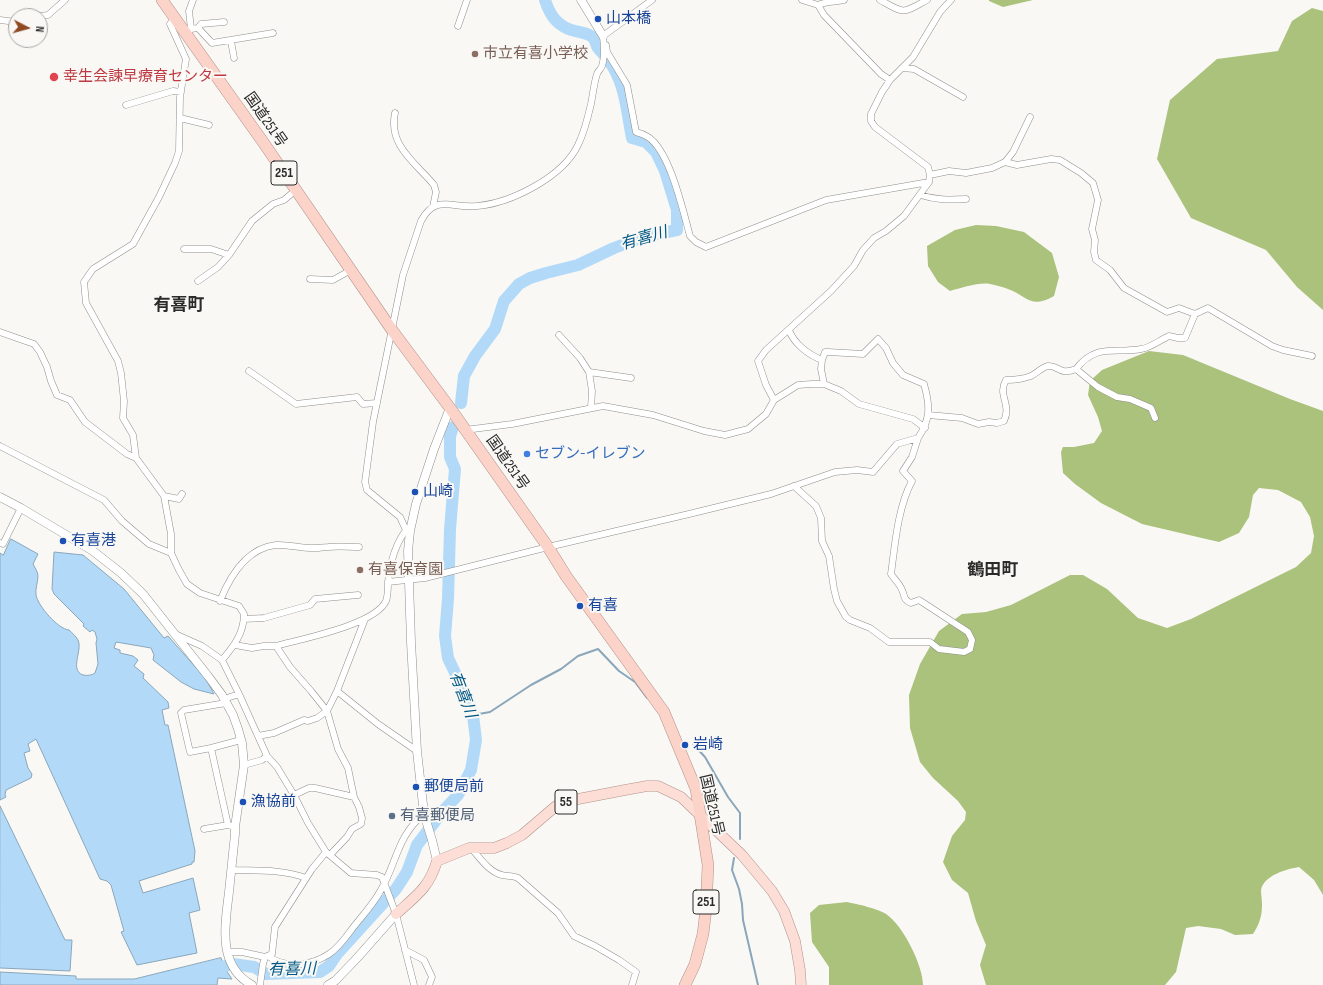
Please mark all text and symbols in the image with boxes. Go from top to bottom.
north arrow [8,8,48,48]
place label: 山本橋 [606,10,651,28]
marker: 山本橋 [593,14,603,24]
text: N [33,26,46,33]
place label: 市立有喜小学校 [483,45,588,63]
marker: 市立有喜小学校 [470,49,480,59]
place label: 幸生会諫早療育センター [63,68,228,86]
marker: 幸生会諫早療育センター [48,71,60,83]
street label: 国道251号 [240,89,290,151]
road number: 251 [271,161,297,185]
water label: 有喜川 [618,223,670,255]
district label: 有喜町 [154,296,204,316]
street label: 国道251号 [482,432,532,494]
place label: セブン-イレブン [535,445,646,463]
marker: セブン-イレブン [522,449,532,459]
place label: 山崎 [423,483,453,501]
marker: 山崎 [410,487,420,497]
place label: 有喜港 [71,532,116,550]
marker: 有喜港 [58,536,68,546]
place label: 有喜保育園 [368,561,443,579]
district label: 鶴田町 [968,561,1018,581]
marker: 有喜保育園 [355,565,365,575]
place label: 有喜 [588,597,618,615]
marker: 有喜 [575,601,585,611]
water label: 有喜川 [444,669,480,721]
place label: 岩崎 [693,736,723,754]
marker: 岩崎 [680,740,690,750]
street label: 国道251号 [695,773,727,837]
place label: 郵便局前 [424,778,484,796]
marker: 郵便局前 [411,782,421,792]
road number: 55 [555,790,577,814]
place label: 漁協前 [251,793,296,811]
marker: 漁協前 [238,797,248,807]
place label: 有喜郵便局 [400,807,475,825]
marker: 有喜郵便局 [387,811,397,821]
road number: 251 [693,890,719,914]
water label: 有喜川 [268,960,316,980]

